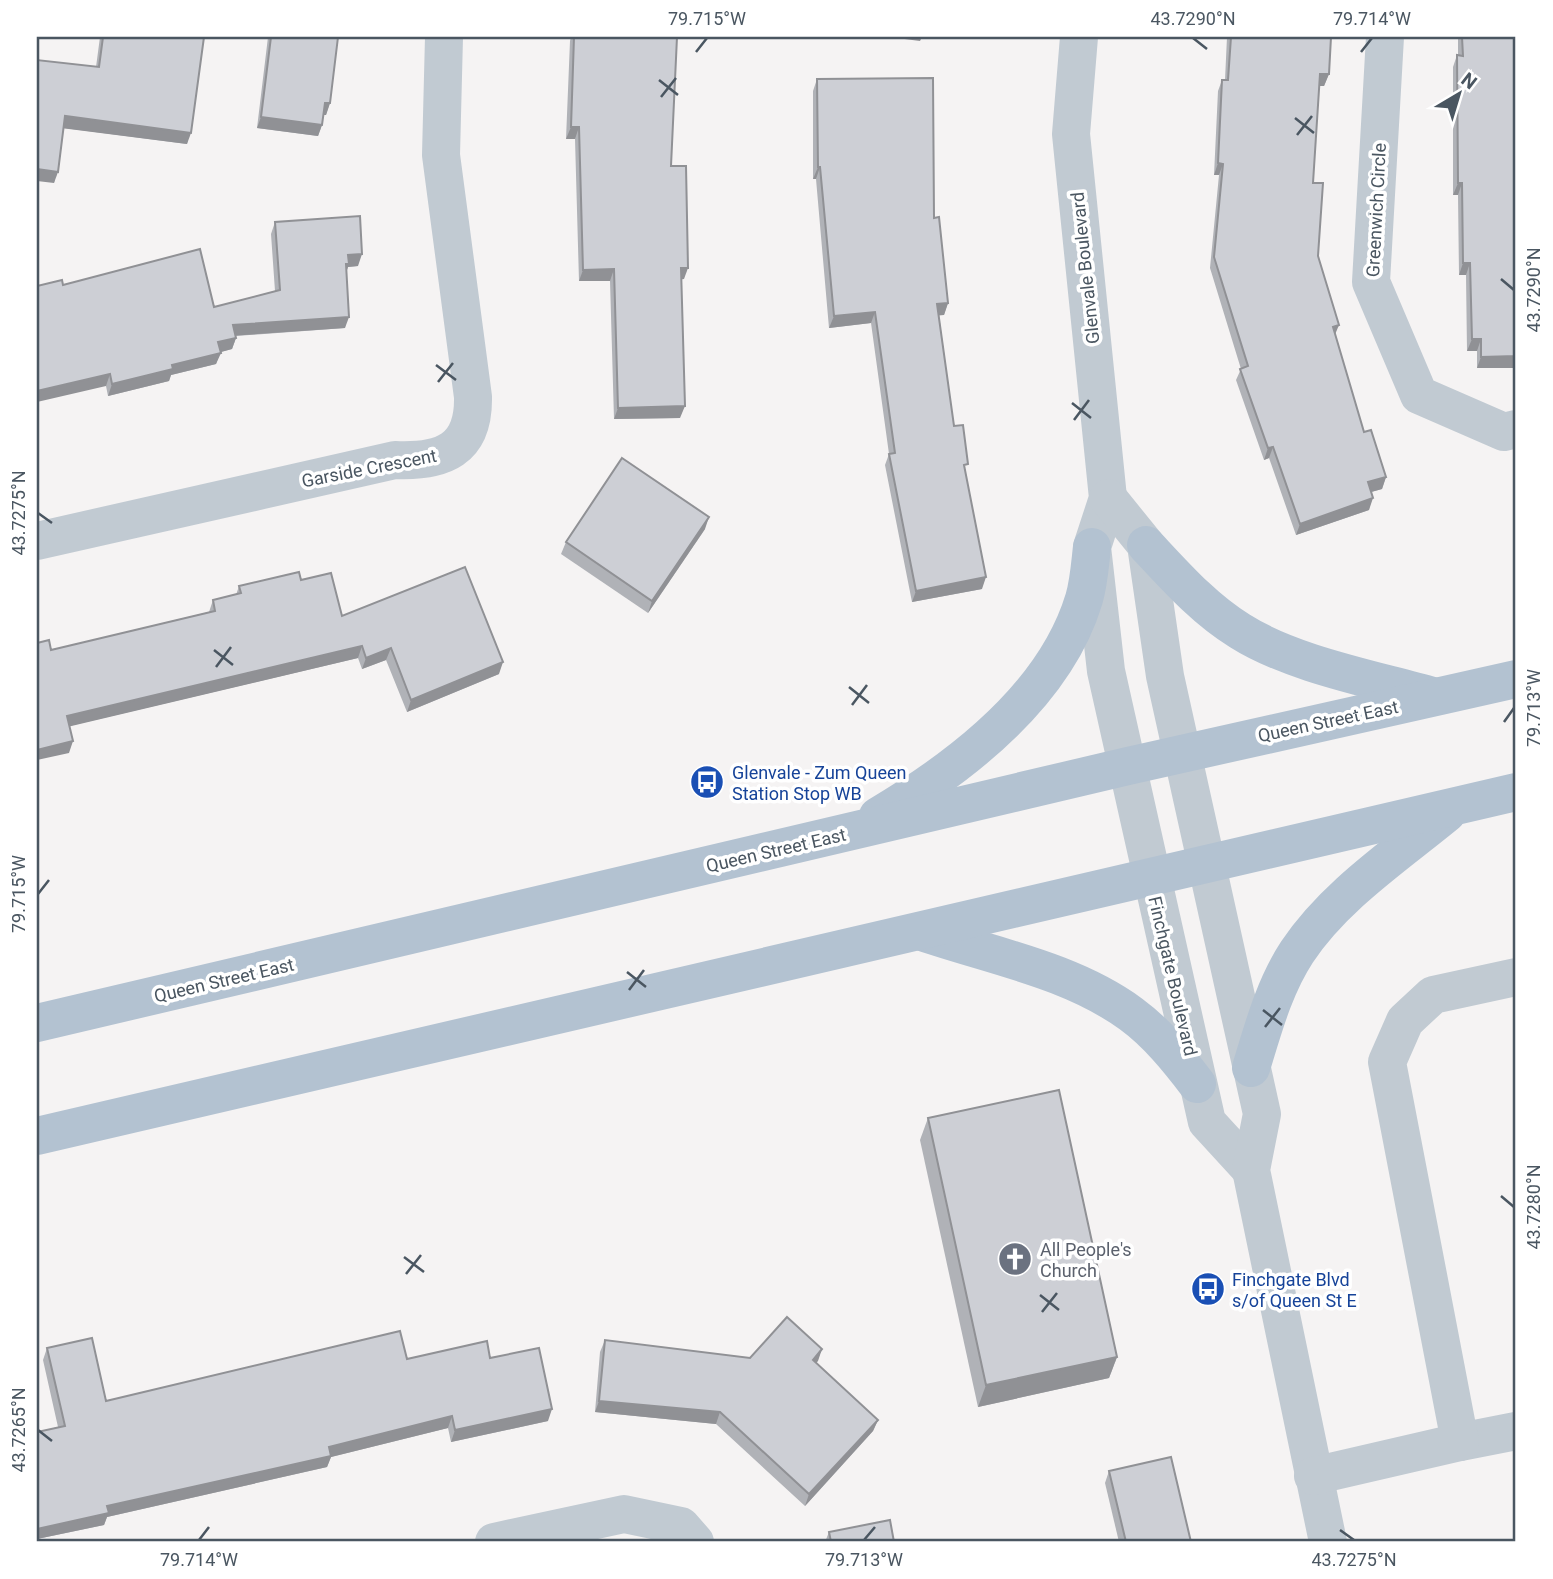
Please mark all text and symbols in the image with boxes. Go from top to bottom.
text: 79.715°W [668,8,746,29]
text: 43.7290°N [1150,8,1236,29]
text: 79.714°W [1333,8,1411,29]
north arrow [1424,60,1494,130]
text: N [1457,68,1482,94]
street label: Greenwich Circle [1362,142,1390,278]
street label: Glenvale Boulevard [1067,191,1103,345]
text: 43.7290°N [1523,247,1544,333]
street label: Garside Crescent [300,445,438,491]
text: 43.7275°N [8,470,29,556]
text: 79.713°W [1523,669,1544,747]
street label: Queen Street East [1256,696,1400,746]
place label: Glenvale - Zum Queen Station Stop WB [732,762,906,804]
bus stop icon: Glenvale - Zum Queen Station Stop WB [688,763,726,801]
street label: Queen Street East [704,824,848,876]
text: 79.715°W [8,855,29,933]
street label: Finchgate Boulevard [1144,894,1202,1058]
street label: Queen Street East [152,954,296,1006]
text: 43.7280°N [1523,1164,1544,1250]
place label: All People's Church [1040,1239,1132,1281]
church icon: All People's Church [996,1240,1034,1278]
place label: Finchgate Blvd s/of Queen St E [1232,1269,1357,1311]
bus stop icon: Finchgate Blvd s/of Queen St E [1189,1270,1227,1308]
text: 43.7265°N [8,1387,29,1473]
text: 79.714°W [160,1549,238,1570]
text: 79.713°W [825,1549,903,1570]
text: 43.7275°N [1311,1549,1397,1570]

